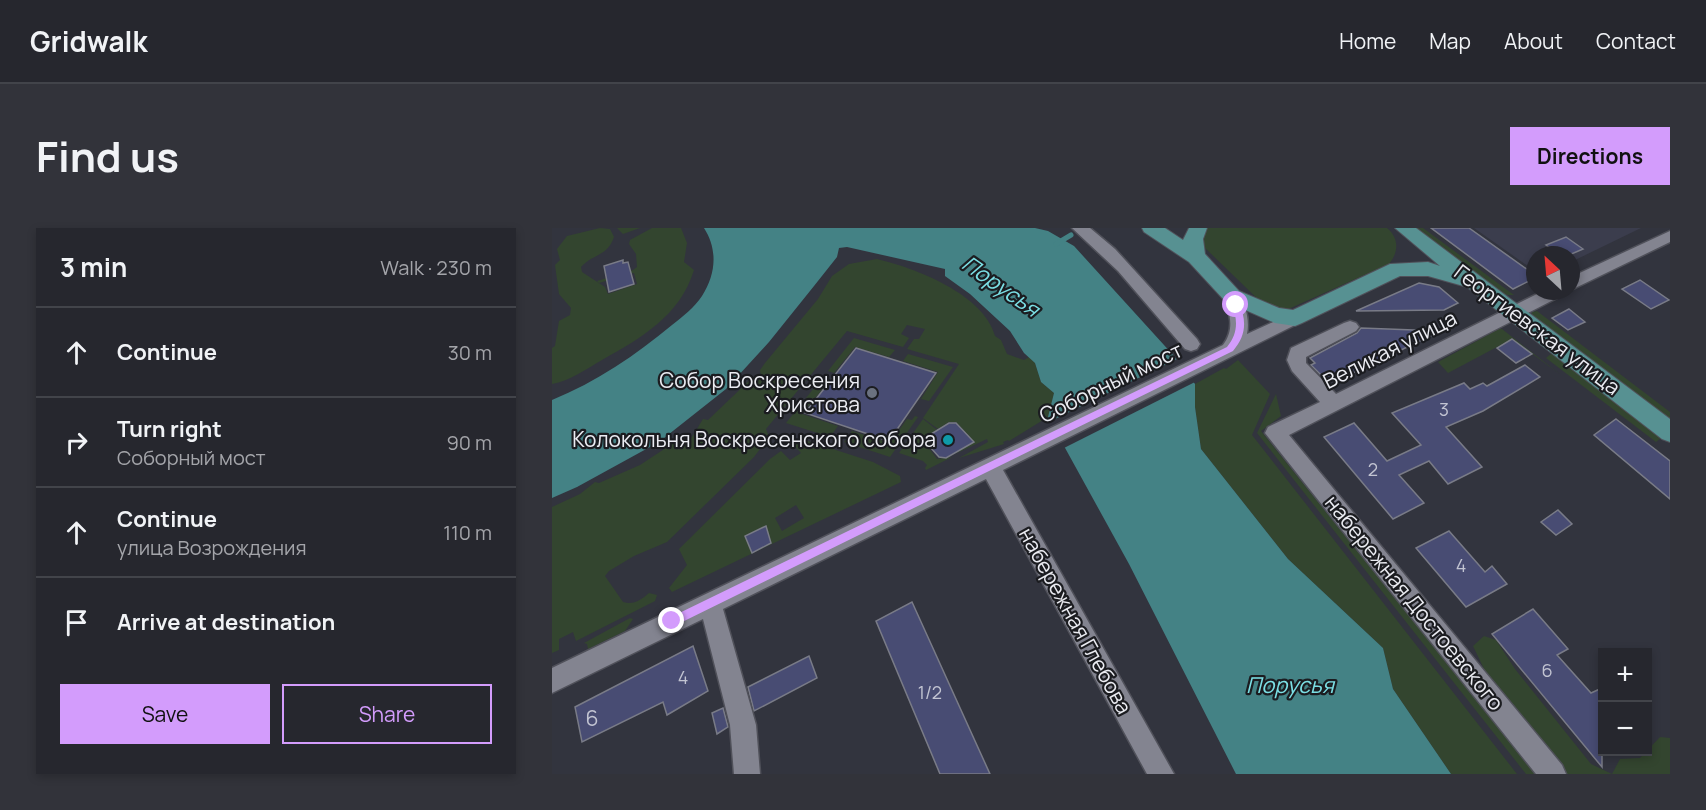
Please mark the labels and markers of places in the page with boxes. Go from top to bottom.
place label: Собор Воскресения Христова [659,366,860,418]
marker: Собор Воскресения Христова [865,386,879,400]
place label: Колокольня Воскресенского собора [572,425,936,453]
marker: Колокольня Воскресенского собора [941,433,955,447]

